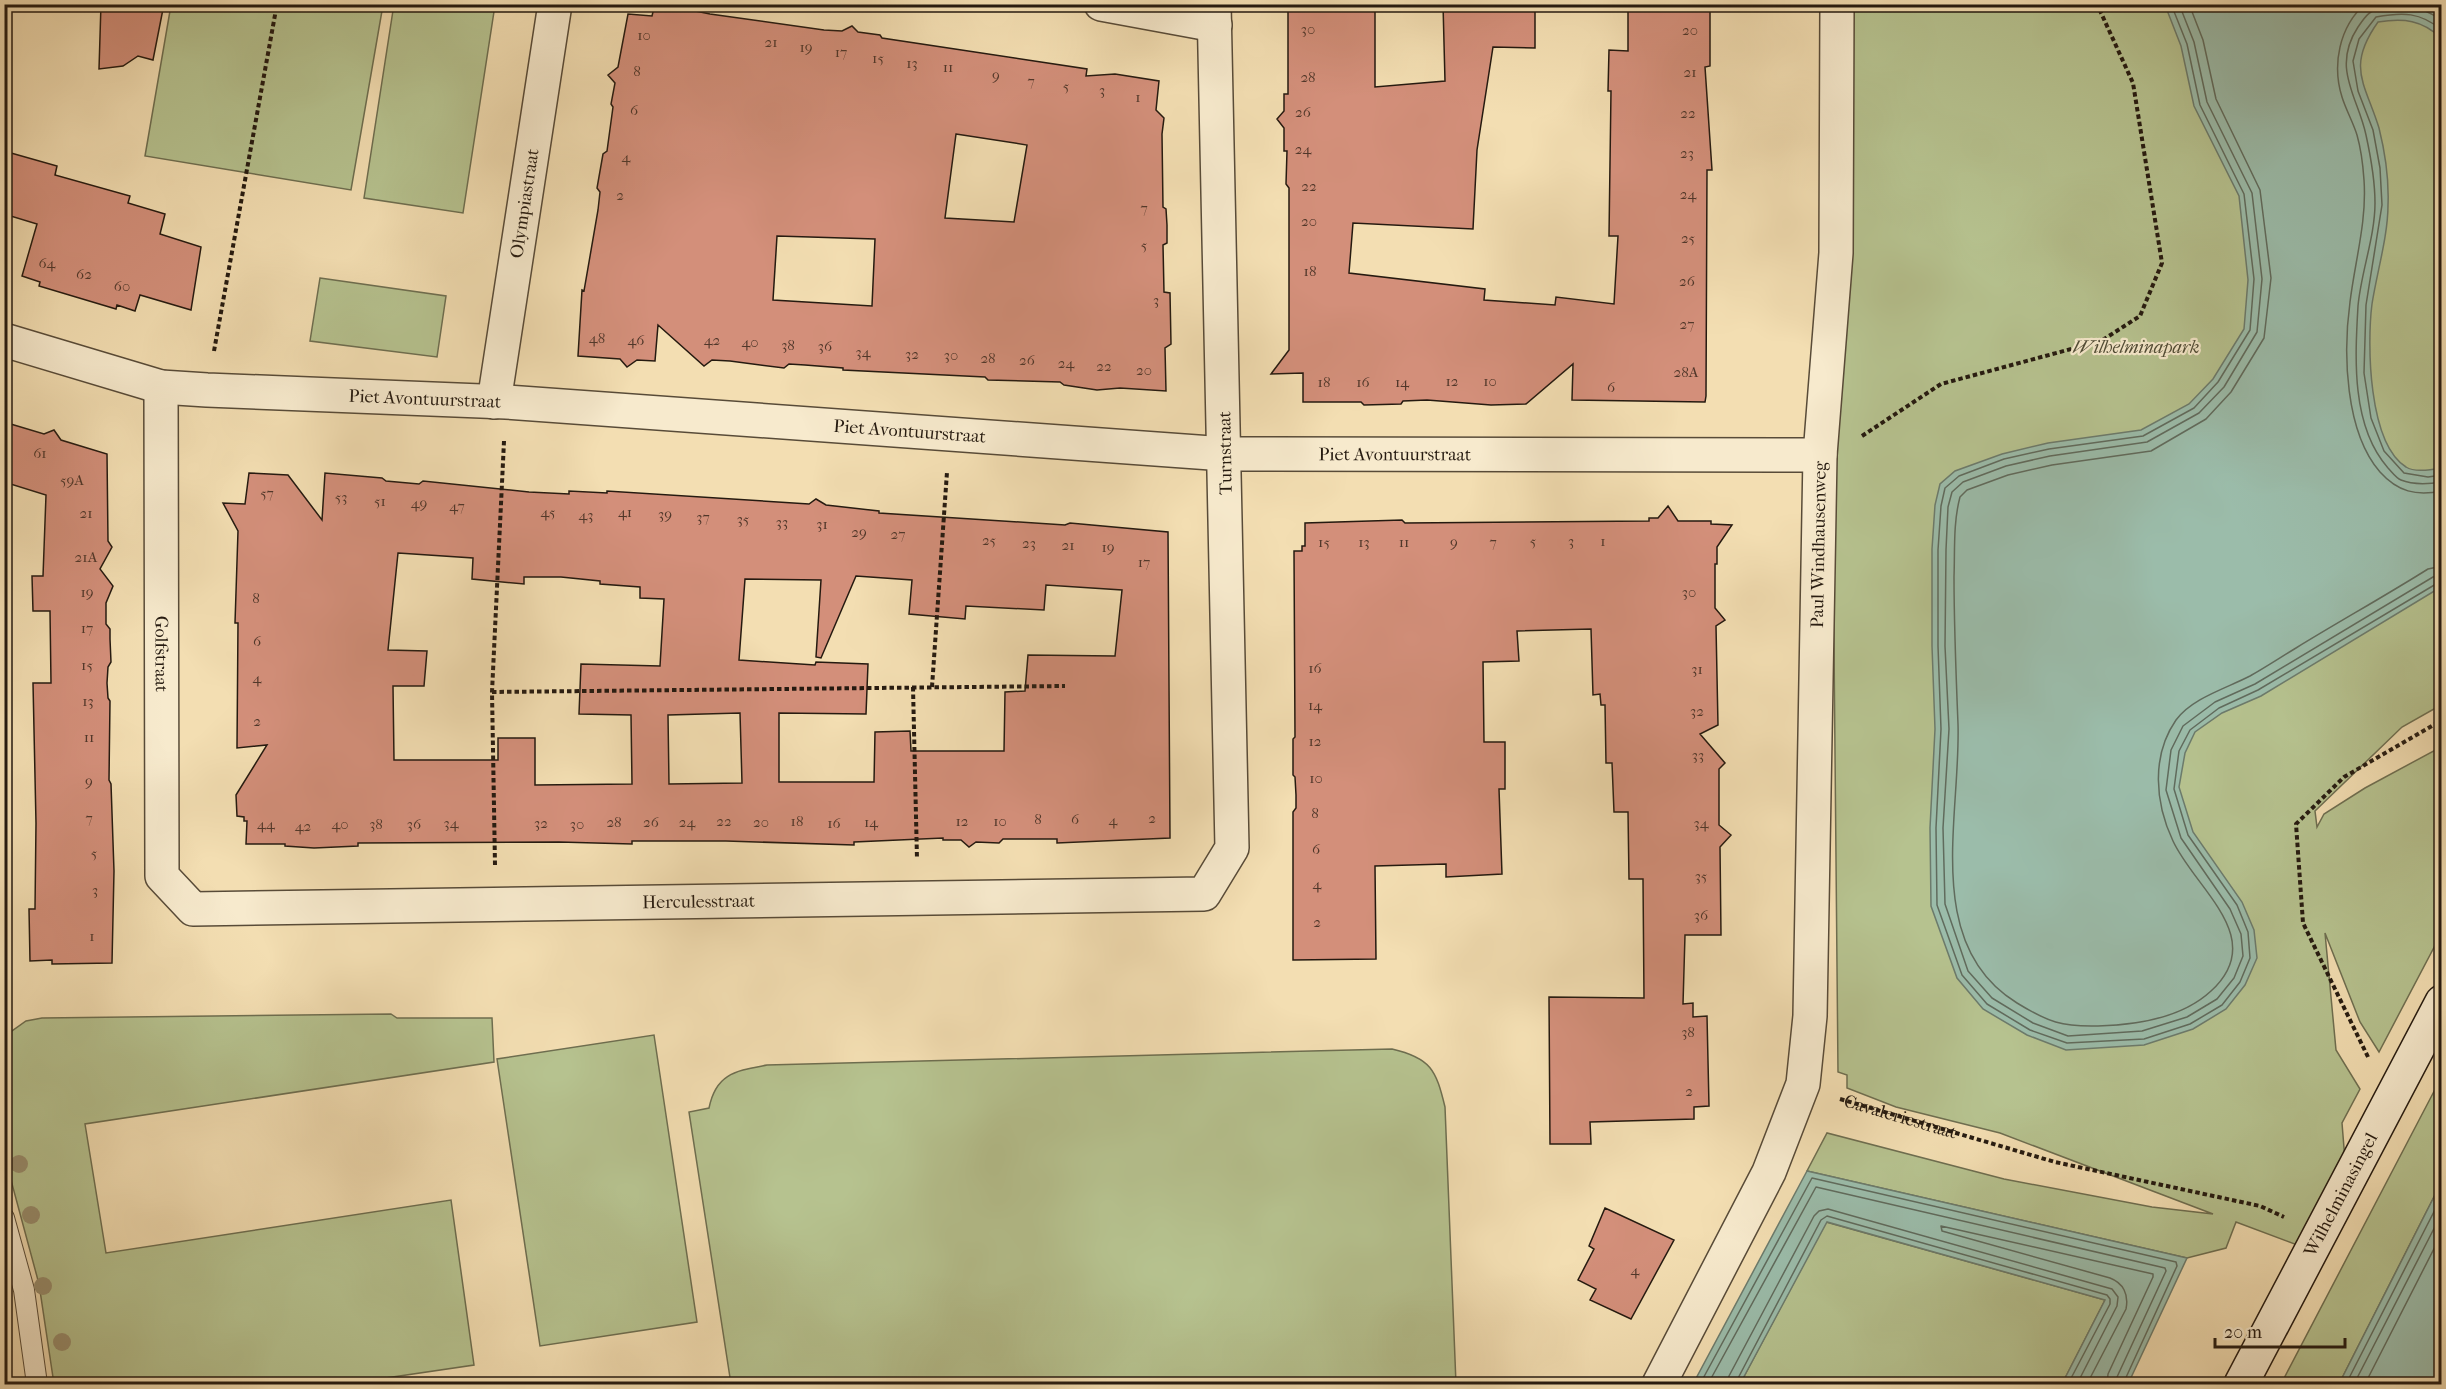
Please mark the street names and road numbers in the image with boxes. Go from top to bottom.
street label: Olympiastraat [506,147,544,260]
street label: Piet Avontuurstraat [348,386,502,413]
street label: Turnstraat [1214,410,1237,495]
street label: Piet Avontuurstraat [833,416,987,448]
street label: Piet Avontuurstraat [1318,444,1472,465]
street label: Paul Windhausenweg [1807,461,1831,628]
street label: Golfstraat [150,616,172,693]
street label: Herculesstraat [642,891,756,913]
street label: Cavaleriestraat [1841,1091,1960,1144]
street label: Wilhelminasingel [2300,1129,2382,1261]

